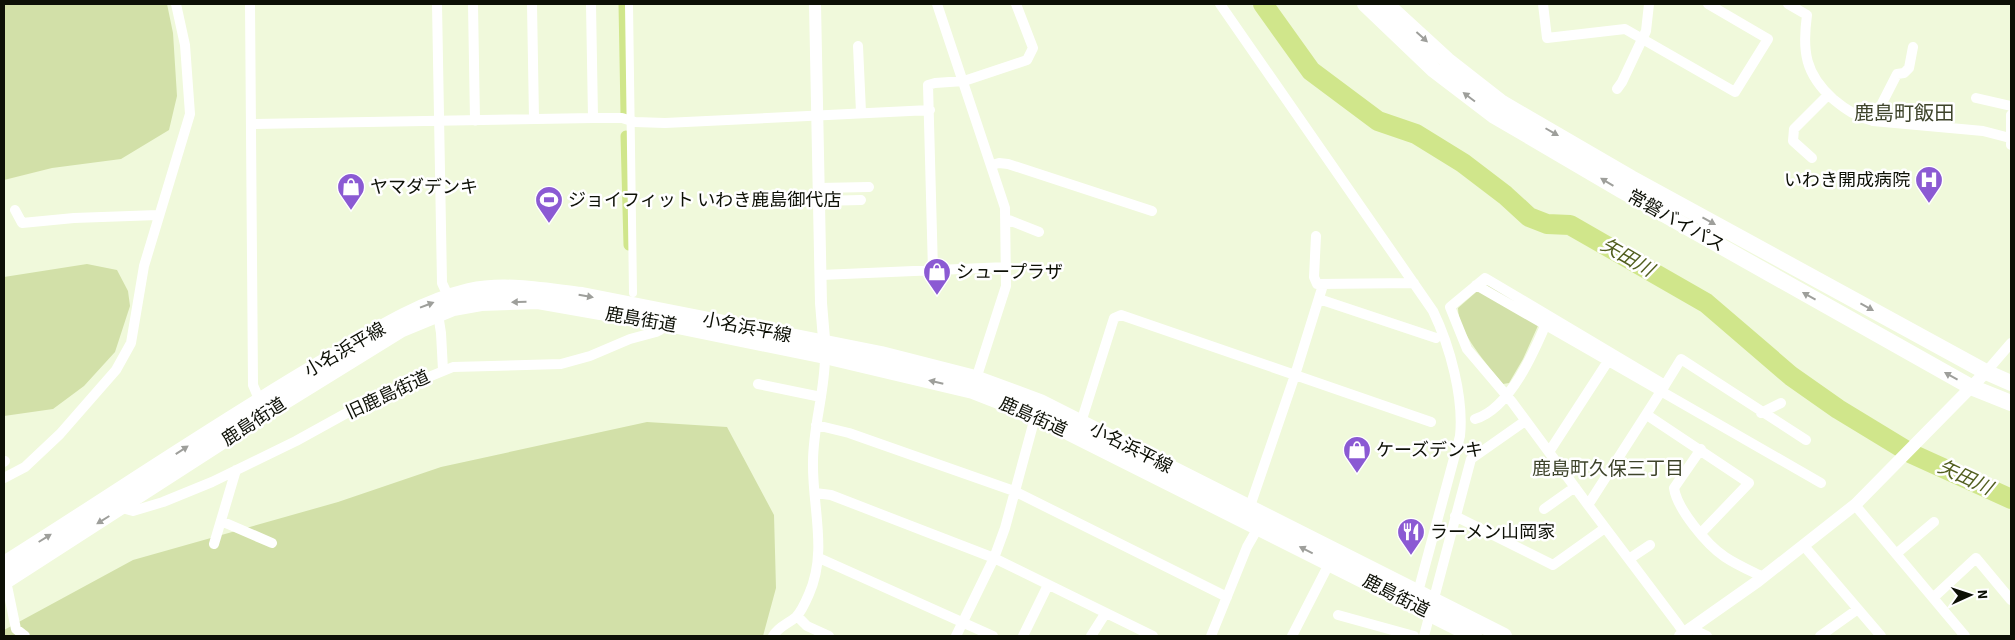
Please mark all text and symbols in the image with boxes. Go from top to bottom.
one-way arrow [1415,31,1427,43]
one-way arrow [1463,91,1476,102]
district label: 鹿島町飯田 [1854,100,1954,128]
one-way arrow [1546,128,1559,137]
hospital icon: いわき開成病院 [1914,165,1944,204]
place label: いわき開成病院 [1784,168,1910,193]
shop icon: ヤマダデンキ [336,172,366,211]
place label: ヤマダデンキ [370,175,478,200]
one-way arrow [1600,177,1614,186]
street label: 常磐バイパス [1623,184,1729,258]
sports icon: ジョイフィット いわき鹿島御代店 [534,185,564,224]
place label: ジョイフィット いわき鹿島御代店 [568,188,841,213]
one-way arrow [1702,217,1716,225]
water label: 矢田川 [1596,232,1660,285]
shop icon: シュープラザ [922,257,952,296]
place label: シュープラザ [956,260,1063,285]
one-way arrow [1803,292,1816,301]
one-way arrow [578,293,594,301]
one-way arrow [511,298,527,306]
one-way arrow [419,301,434,308]
street label: 鹿島街道 [603,301,679,339]
one-way arrow [1860,303,1874,311]
street label: 小名浜平線 [700,307,794,349]
street label: 小名浜平線 [300,317,390,383]
street label: 旧鹿島街道 [342,365,434,425]
one-way arrow [1944,372,1958,380]
one-way arrow [929,378,944,386]
street label: 鹿島街道 [995,391,1071,443]
street label: 鹿島街道 [217,392,291,452]
street label: 小名浜平線 [1085,416,1177,480]
shop icon: ケーズデンキ [1342,435,1372,474]
place label: ケーズデンキ [1376,438,1483,463]
one-way arrow [175,446,188,455]
water label: 矢田川 [1933,454,1998,503]
district label: 鹿島町久保三丁目 [1532,456,1684,483]
one-way arrow [96,516,109,525]
restaurant icon: ラーメン山岡家 [1396,517,1426,556]
place label: ラーメン山岡家 [1430,520,1555,545]
one-way arrow [38,534,52,543]
one-way arrow [1299,546,1313,554]
street label: 鹿島街道 [1358,569,1434,623]
north arrow [1945,570,1995,620]
text: N [1972,589,1992,600]

